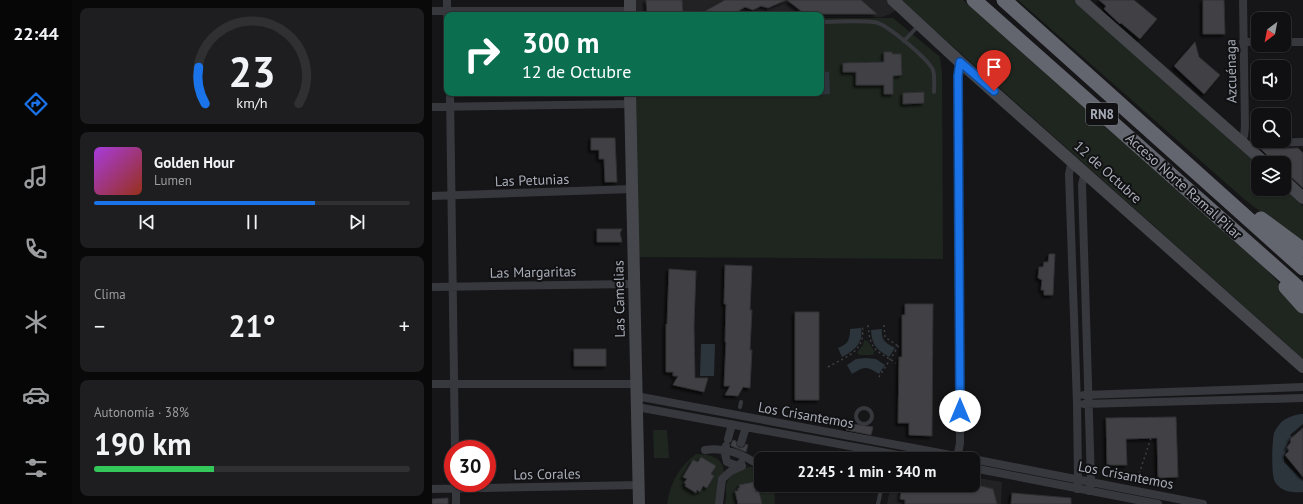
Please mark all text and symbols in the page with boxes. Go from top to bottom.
north arrow [1251,12,1291,52]
map controls [1251,12,1291,196]
text: 22:44 [13,22,59,45]
text: 300 m [522,24,599,61]
icon: right [456,28,508,80]
street label: Azcuénaga [1221,39,1241,103]
text: 23 [228,45,276,98]
pin [977,50,1011,91]
icon: arrive [983,56,1005,78]
text: 12 de Octubre [522,60,631,83]
button: sound [1251,60,1291,100]
icon: directions [22,90,50,118]
text: km/h [236,93,268,112]
road number: RN8 [1086,103,1118,125]
button: search [1251,108,1291,148]
street label: Acceso Norte Ramal Pilar [1122,129,1246,243]
street label: 12 de Octubre [1070,137,1146,207]
text: Golden Hour [154,153,234,172]
button: layers [1251,156,1291,196]
icon: music [22,163,50,191]
street label: Las Petunias [494,170,570,190]
text: Lumen [154,172,192,189]
icon: previous [136,211,158,233]
icon: pause [241,211,263,233]
icon: next [346,211,368,233]
icon: phone [22,235,50,263]
street label: Las Camelias [609,260,629,338]
street label: Las Margaritas [489,262,577,282]
text: Clima [94,286,126,303]
text: 21° [228,306,276,345]
icon: climate [22,308,50,336]
text: − [94,312,105,340]
text: + [399,312,410,340]
icon: car [22,381,50,409]
position arrow [939,390,981,432]
street label: Los Crisantemos [757,398,855,432]
text: Autonomía · 38% [94,404,189,421]
text: 190 km [94,424,192,463]
speed limit sign: 30 [444,440,496,492]
icon: filters [22,454,50,482]
street label: Los Crisantemos [1077,457,1175,493]
text: 22:45 · 1 min · 340 m [798,462,936,481]
street label: Los Corales [513,464,581,484]

